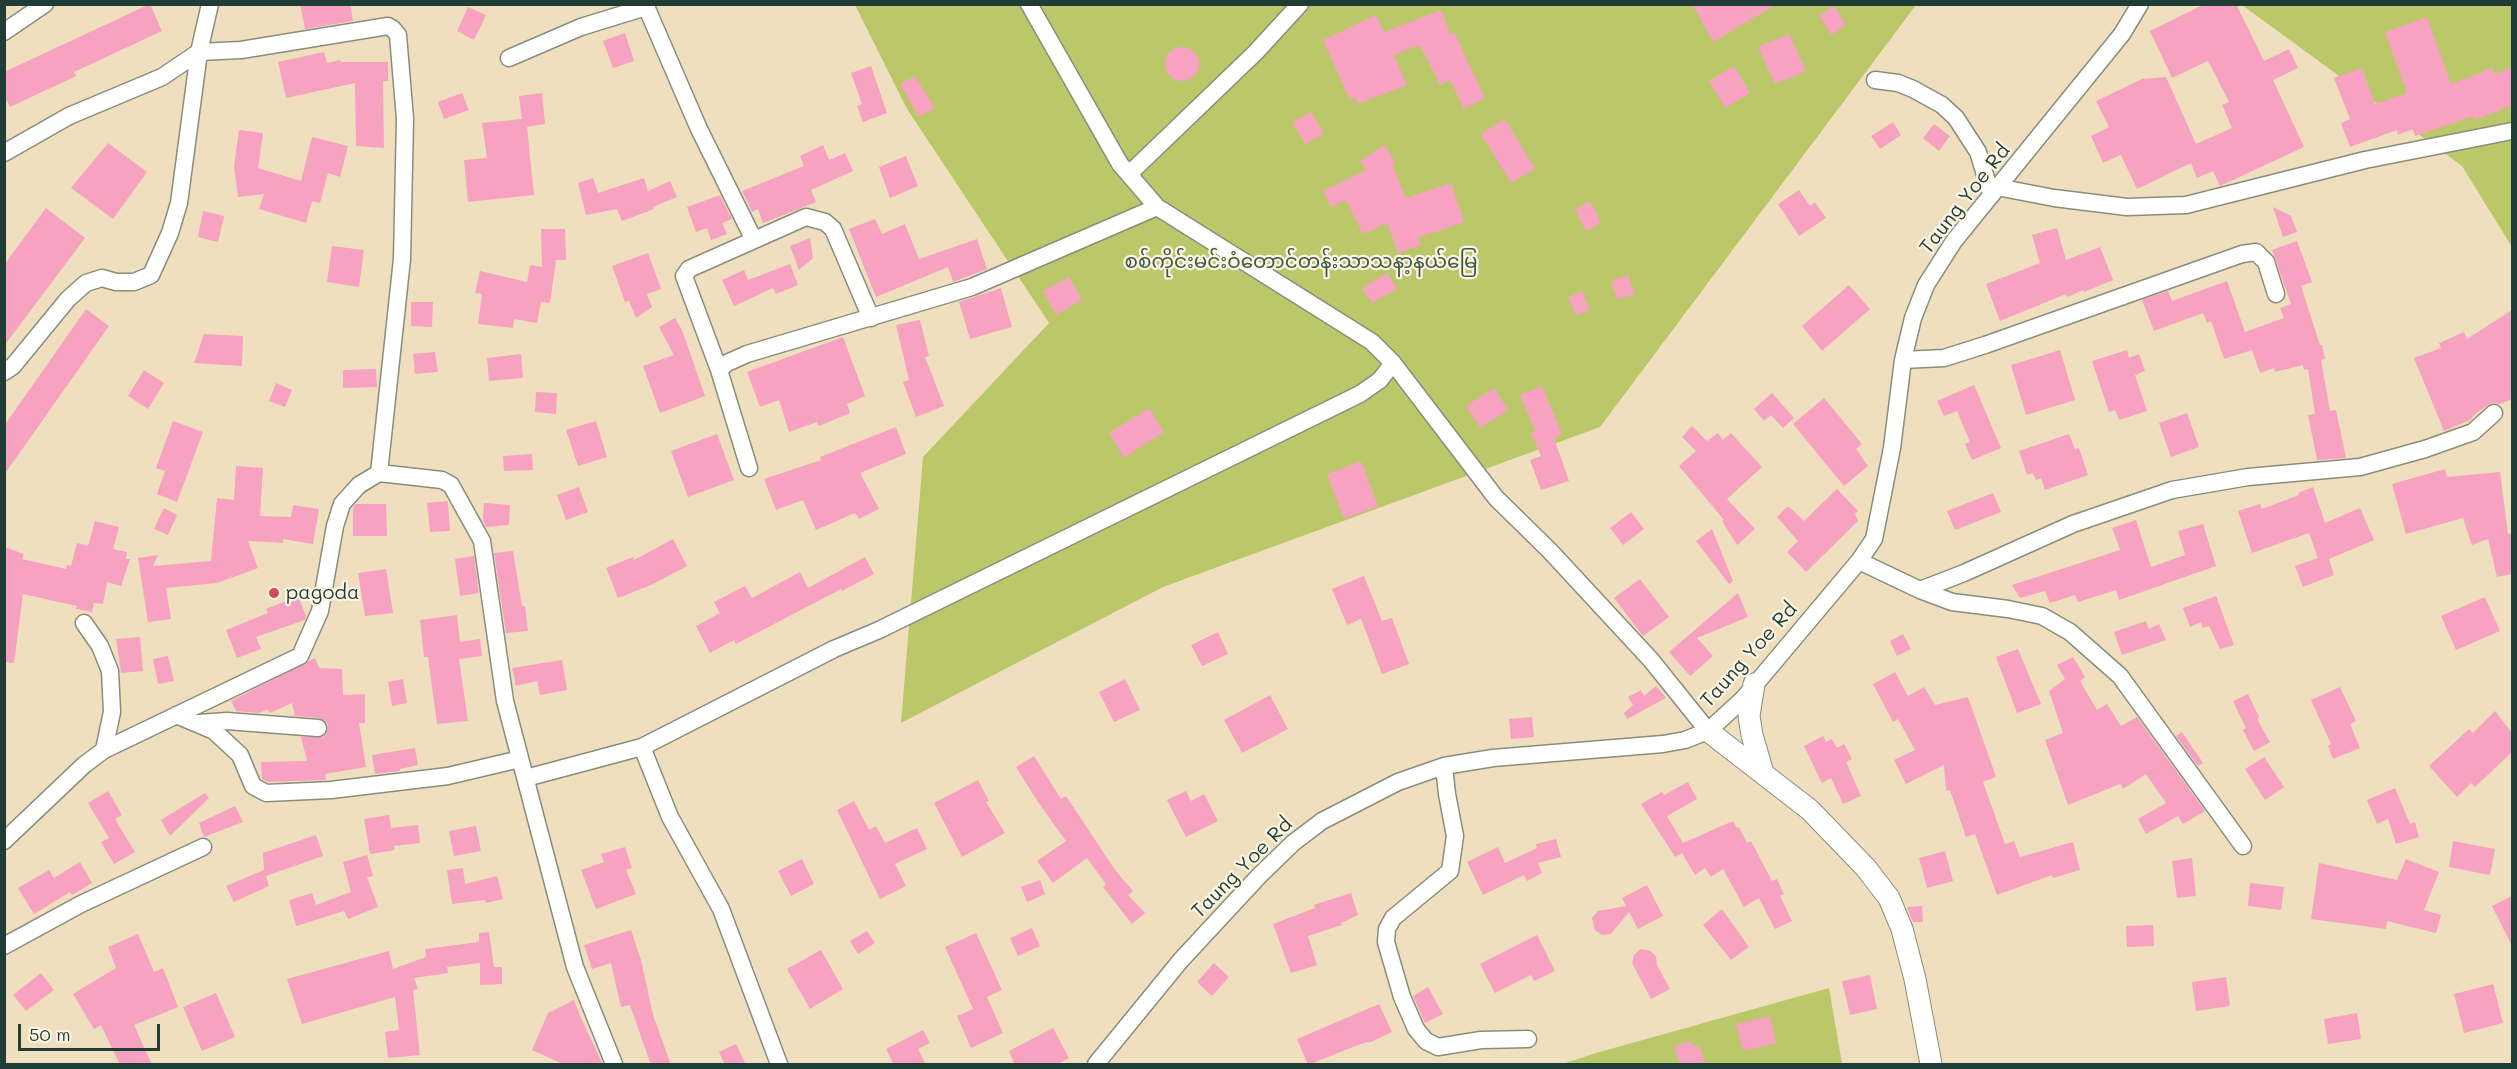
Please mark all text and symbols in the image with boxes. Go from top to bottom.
street label: Taung Yoe Rd [1915,139,2015,259]
park label: စစ်ကိုင်းမင်းဝံတောင်တန်းသာသနာ့နယ်မြေ [1124,250,1478,274]
place label: pagoda [286,581,359,605]
marker: pagoda [267,586,281,600]
street label: Taung Yoe Rd [1696,598,1802,712]
street label: Taung Yoe Rd [1187,813,1297,923]
scale bar [21,1012,164,1050]
text: 50 m [29,1022,71,1046]

